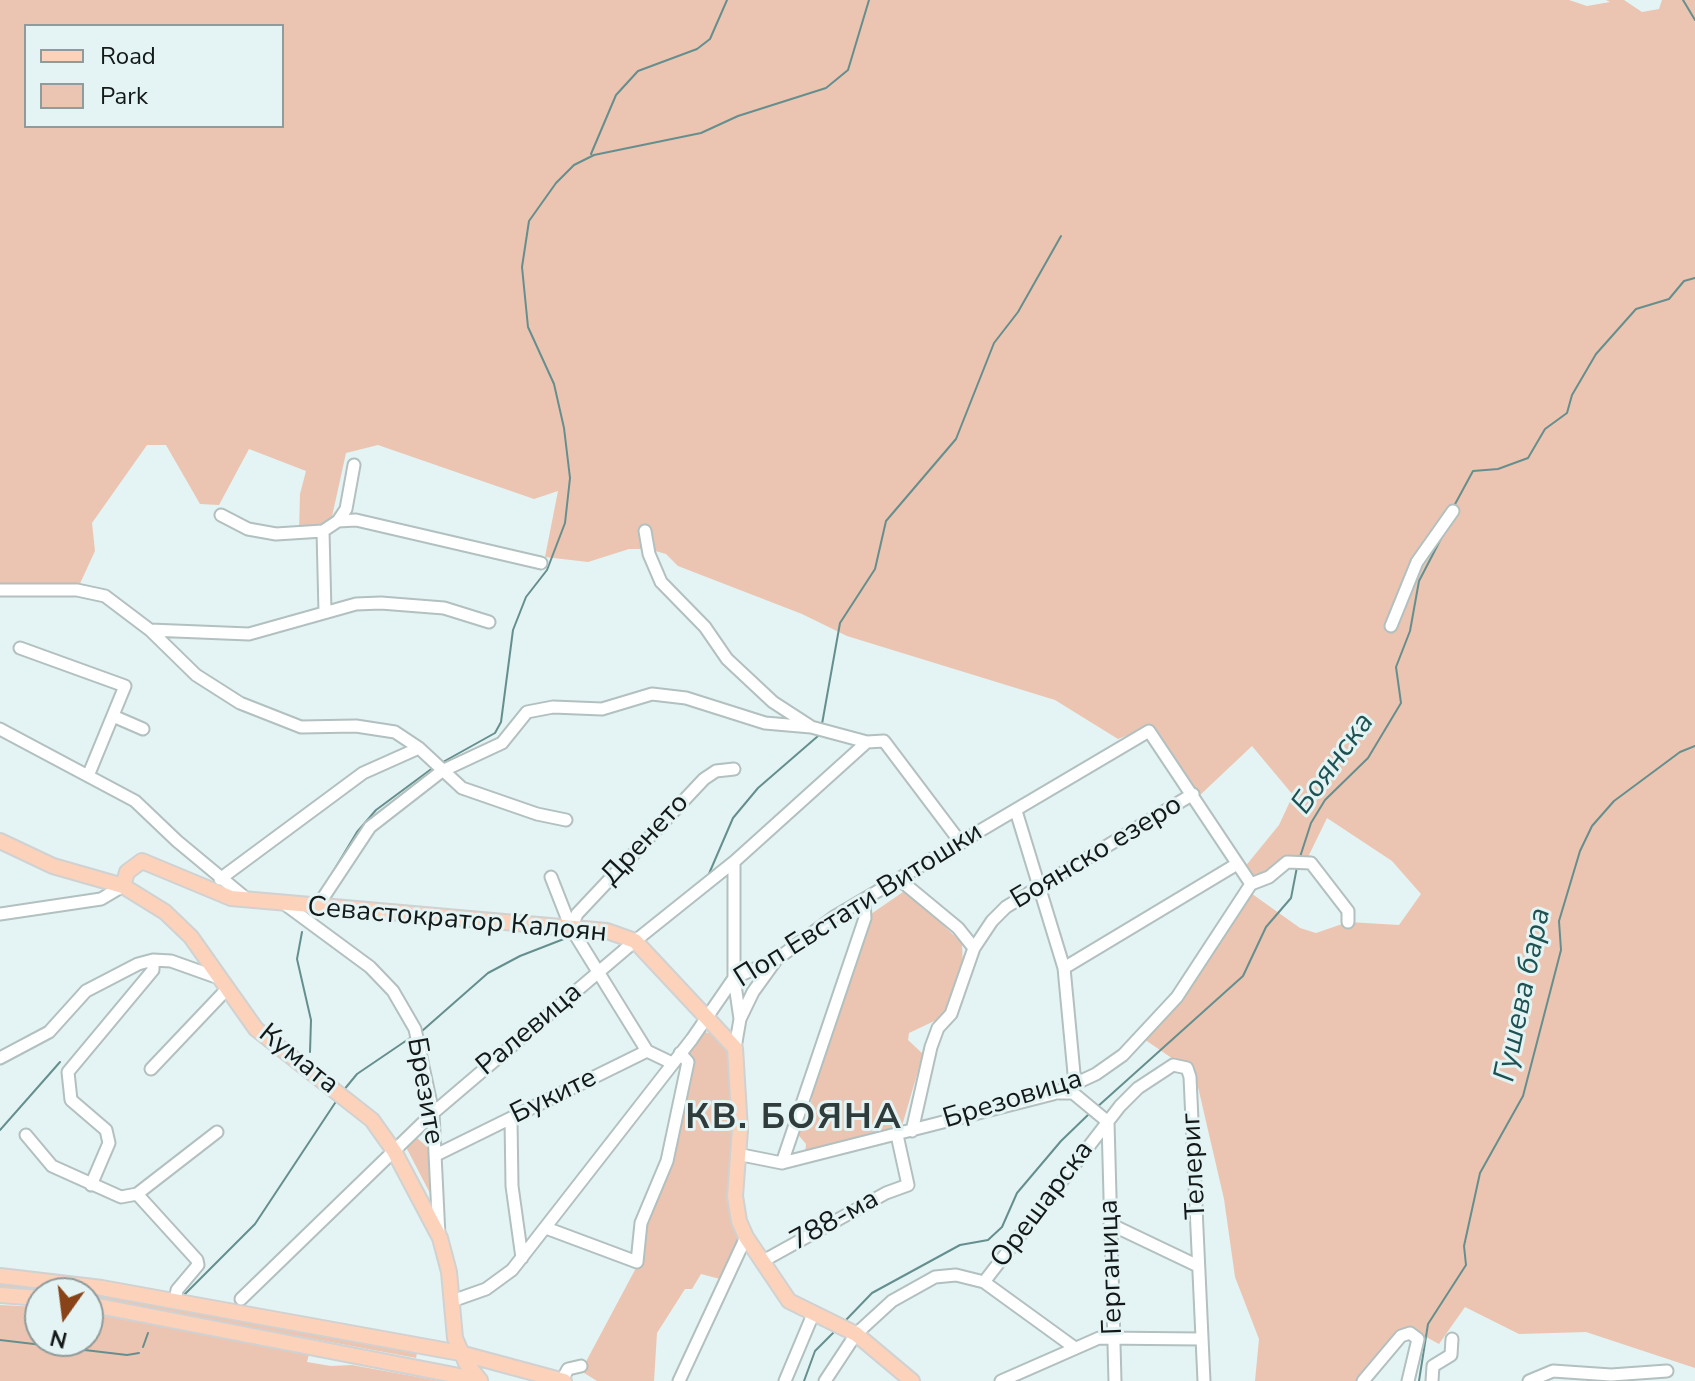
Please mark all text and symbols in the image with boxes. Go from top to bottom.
legend [24,24,284,128]
text: Road [100,40,156,72]
text: Park [100,80,148,112]
water label: Боянска [1285,706,1383,822]
street label: Дренето [595,787,697,893]
street label: Боянско езеро [1005,789,1189,917]
street label: Поп Евстати Витошки [729,816,989,996]
street label: Севастократор Калоян [306,891,608,951]
water label: Гушева бара [1488,905,1560,1085]
street label: Ралевица [470,976,590,1084]
street label: Кумата [251,1018,345,1102]
street label: Брезите [398,1035,450,1147]
street label: Буките [505,1062,603,1132]
street label: Брезовица [939,1063,1087,1137]
district label: КВ. БОЯНА [685,1097,903,1141]
street label: Телериг [1175,1112,1215,1220]
street label: Орешарска [984,1135,1102,1275]
street label: 788-ма [785,1183,885,1259]
street label: Герганица [1093,1199,1131,1335]
north arrow [24,1277,104,1357]
text: N [47,1322,70,1355]

